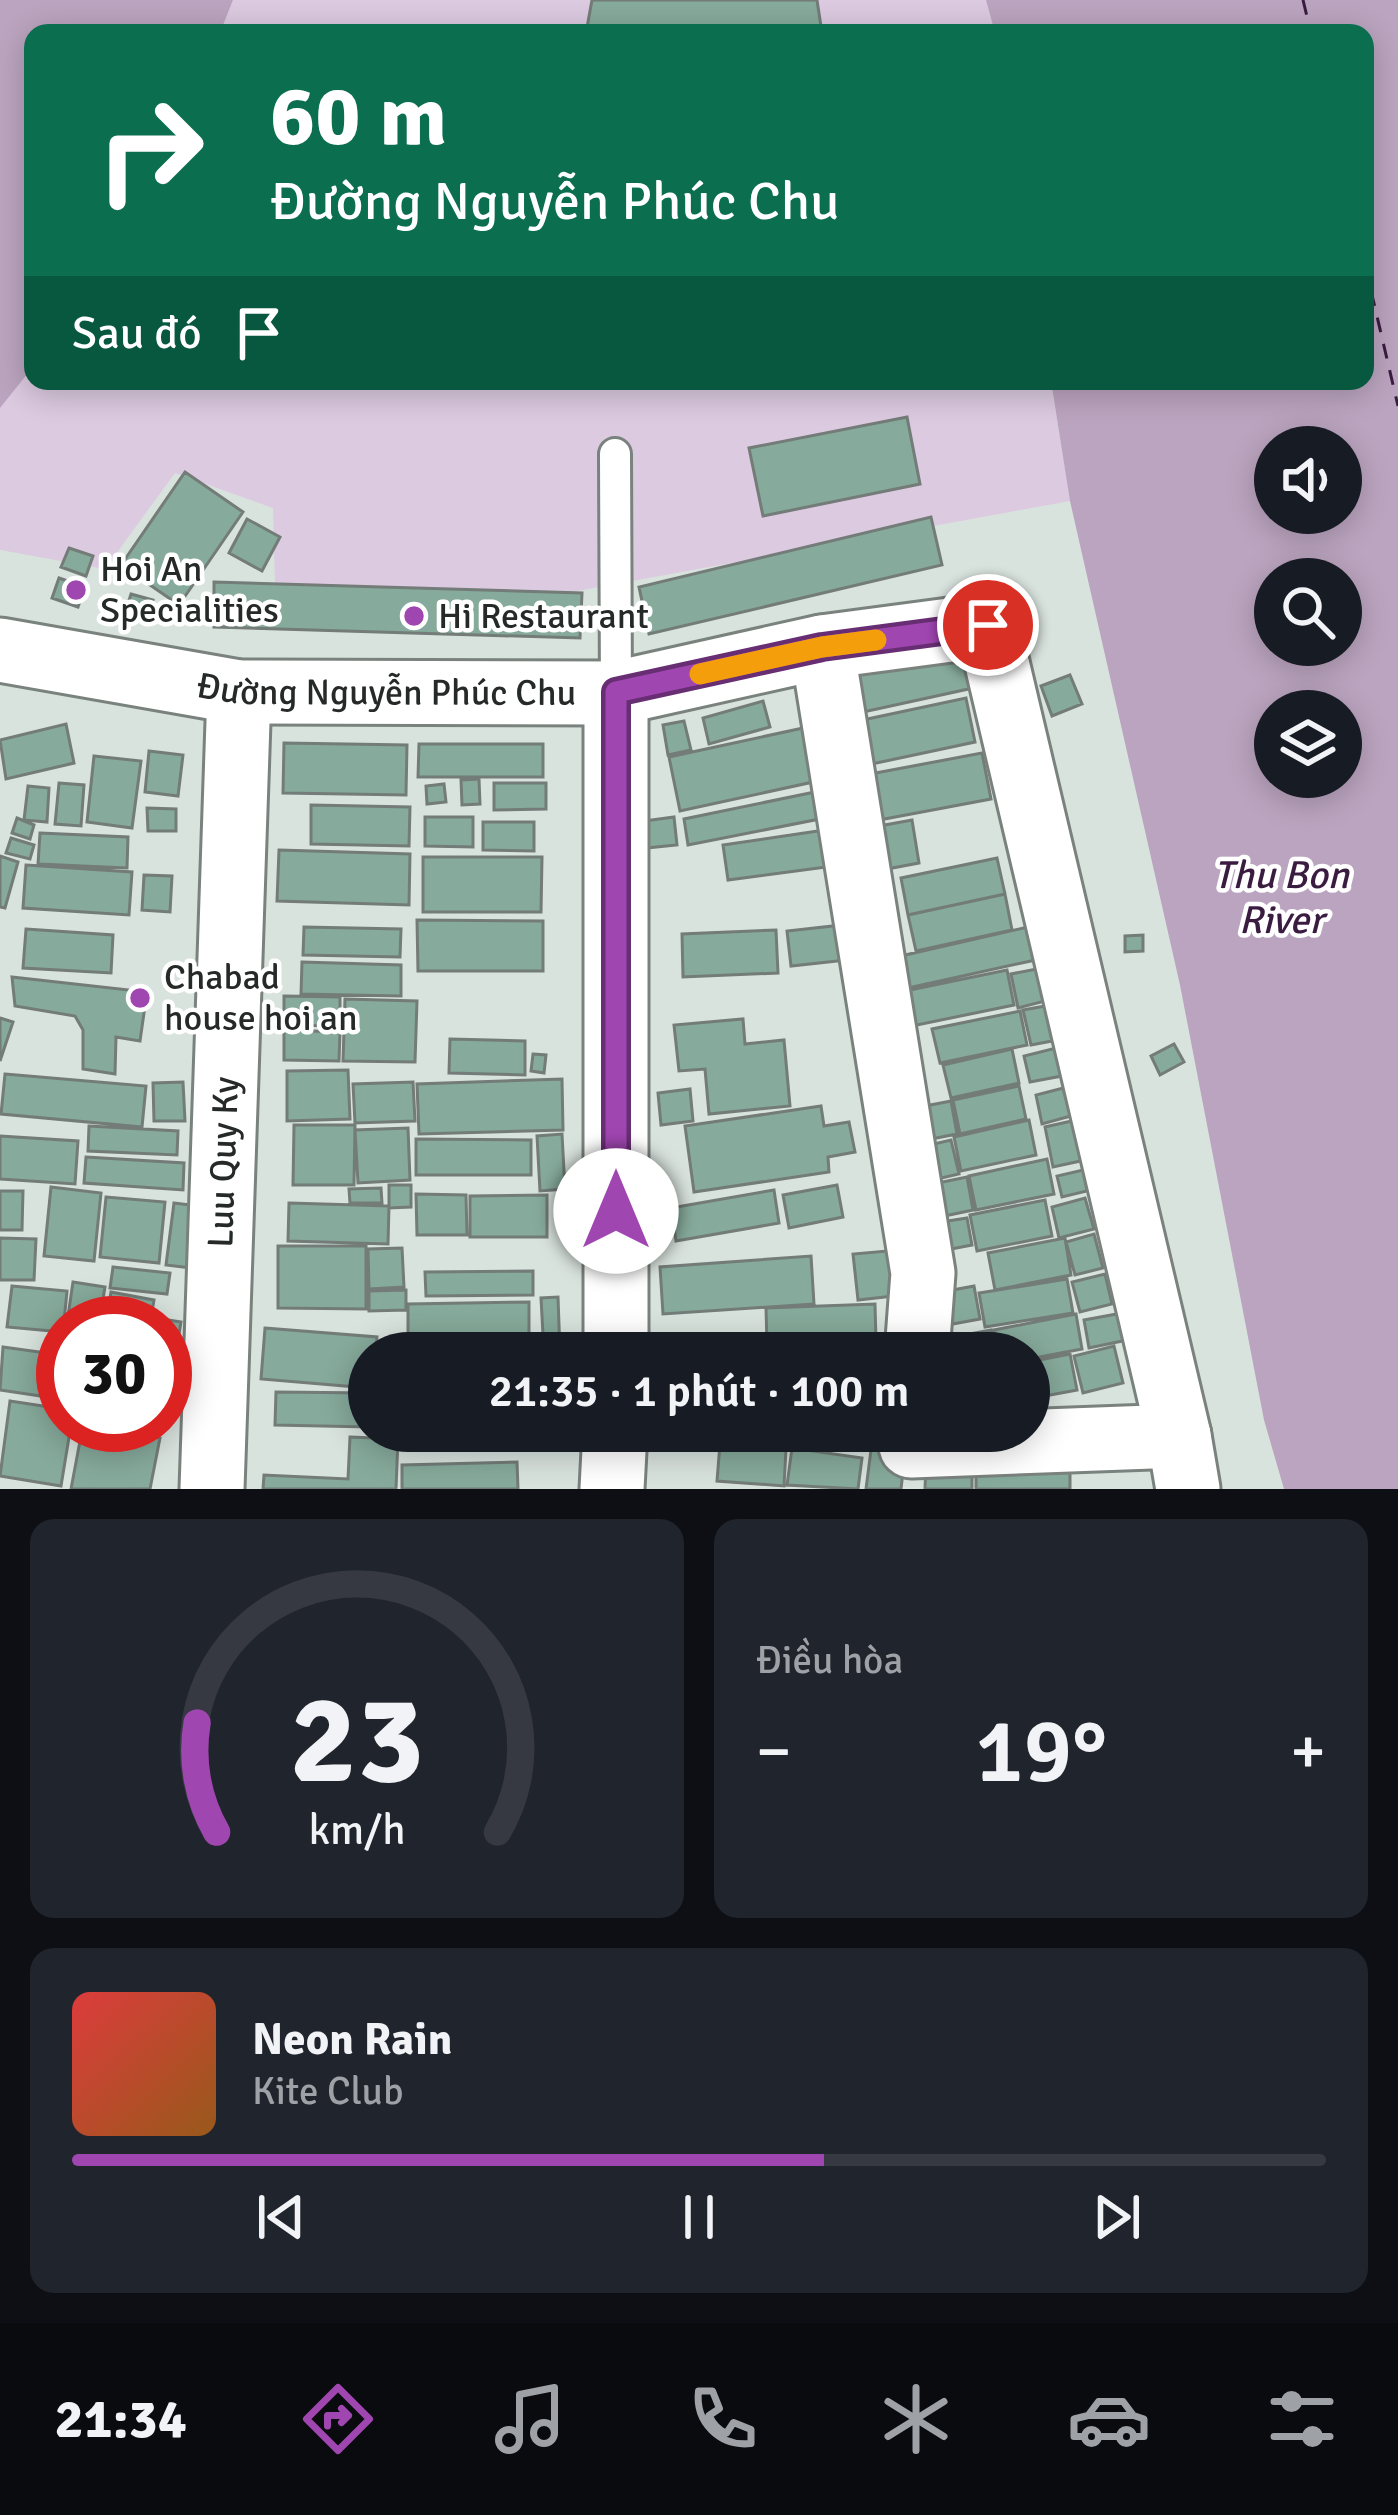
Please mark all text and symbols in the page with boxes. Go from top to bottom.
text: 60 m [270,65,447,169]
icon: right [72,72,228,228]
text: Đường Nguyễn Phúc Chu [270,168,840,235]
icon: arrive [226,300,292,366]
text: Sau đó [72,306,202,361]
map controls [1254,426,1362,798]
button: sound [1254,426,1362,534]
place label: Hoi An Specialities [100,547,279,633]
button: search [1254,558,1362,666]
pin [937,574,1039,676]
marker: Hoi An Specialities [63,577,89,603]
icon: arrive [955,592,1021,658]
place label: Hi Restaurant [438,594,649,639]
marker: Hi Restaurant [401,603,427,629]
street label: Đường Nguyễn Phúc Chu [193,662,576,715]
button: layers [1254,690,1362,798]
water label: Thu Bon River [1213,851,1350,944]
place label: Chabad house hoi an [164,955,358,1041]
marker: Chabad house hoi an [127,985,153,1011]
street label: Luu Quy Ky [198,1076,248,1248]
position arrow [553,1148,679,1274]
speed limit sign: 30 [36,1296,192,1452]
text: 21:35 · 1 phút · 100 m [489,1364,909,1419]
text: Điều hòa [756,1636,903,1684]
text: 23 [290,1664,424,1817]
text: 19° [975,1696,1107,1807]
text: − [756,1711,792,1792]
text: + [1290,1711,1326,1792]
text: km/h [308,1803,406,1856]
text: Neon Rain [252,2012,452,2067]
text: Kite Club [252,2067,403,2115]
icon: previous [248,2184,314,2250]
icon: pause [666,2184,732,2250]
icon: next [1084,2184,1150,2250]
icon: directions [296,2377,380,2461]
icon: music [488,2377,572,2461]
icon: phone [681,2377,765,2461]
icon: climate [874,2377,958,2461]
icon: car [1067,2377,1151,2461]
icon: filters [1260,2377,1344,2461]
text: 21:34 [54,2386,187,2453]

